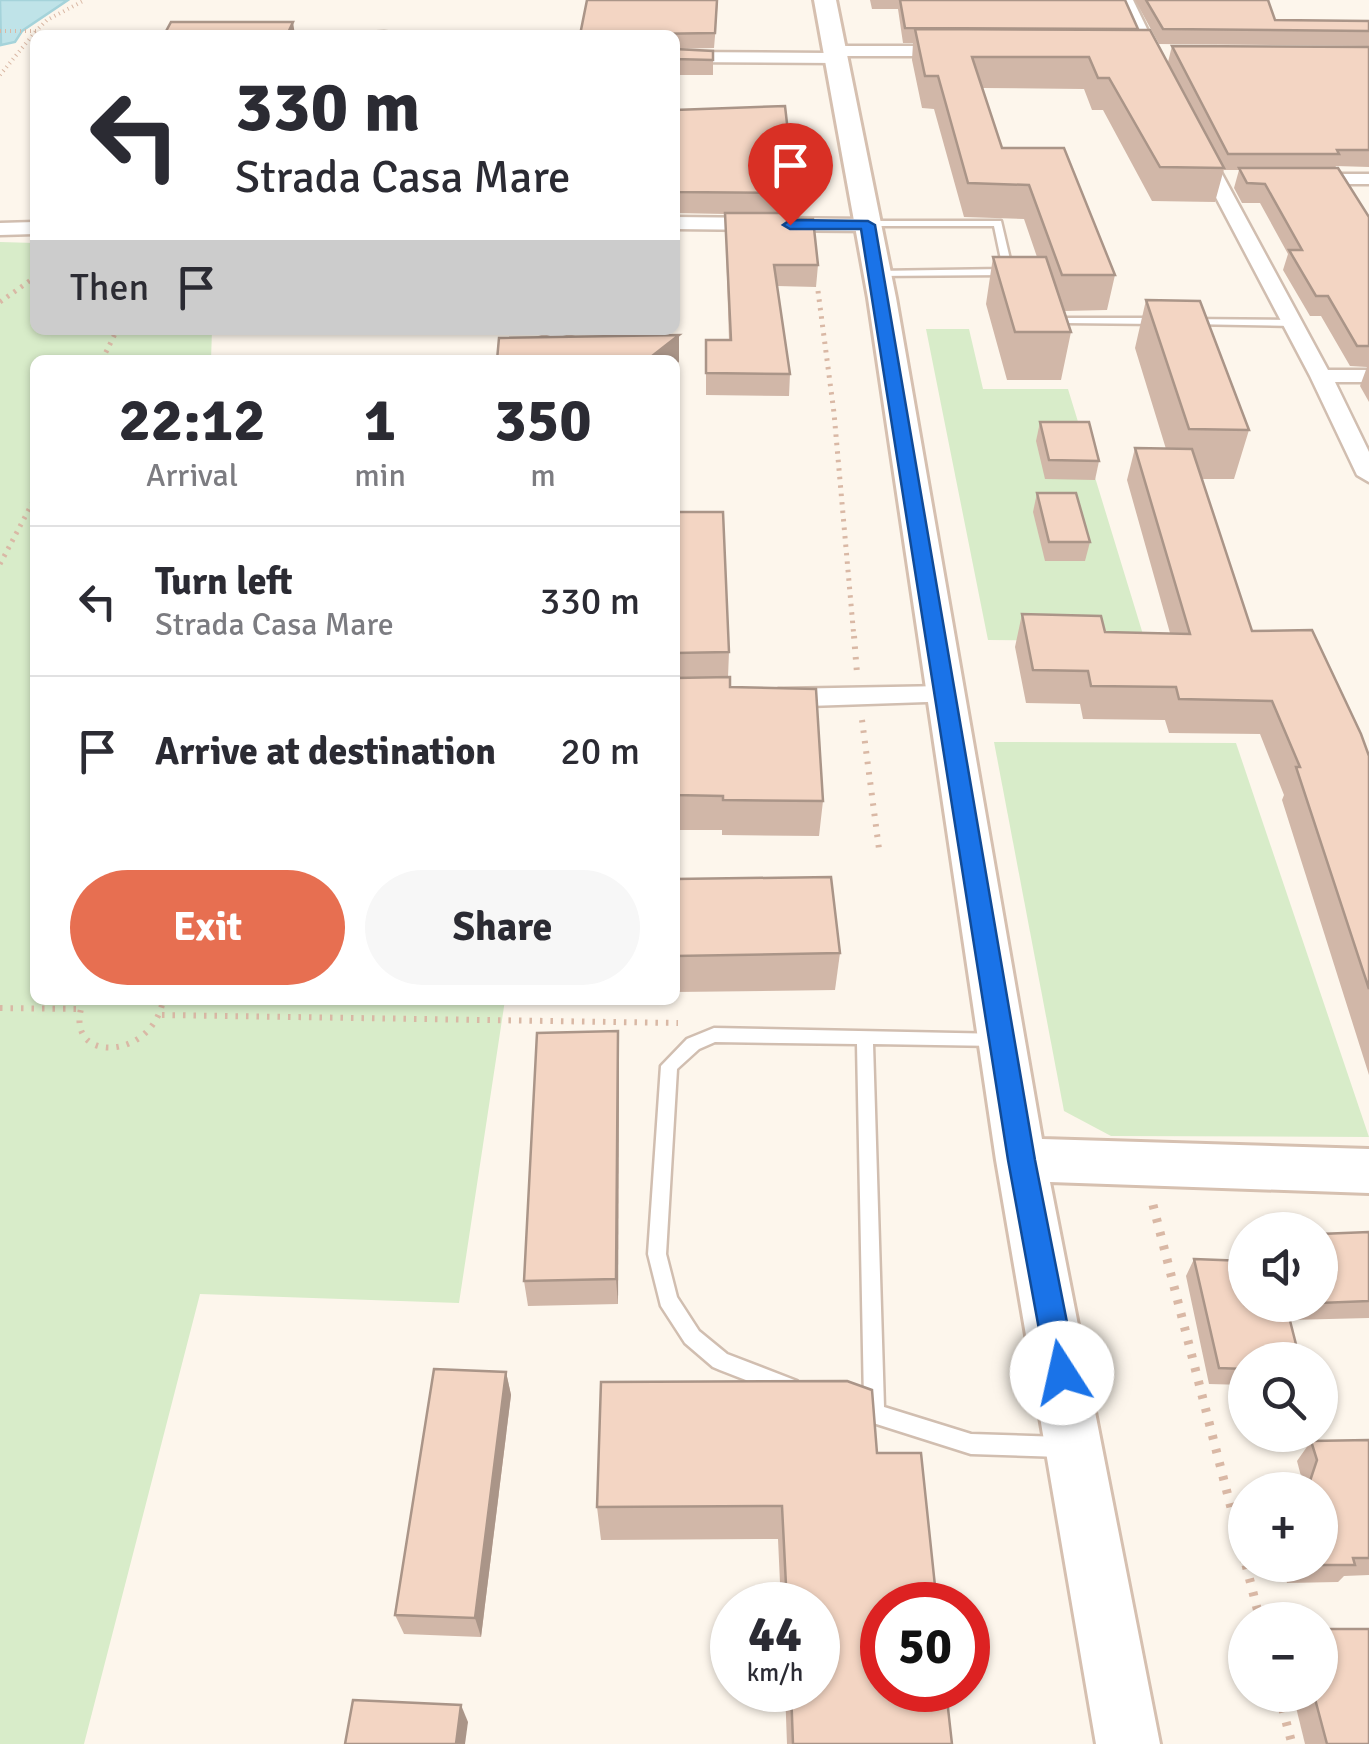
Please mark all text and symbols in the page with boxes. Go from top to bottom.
text: 330 m [235,64,420,150]
icon: left [70,70,200,200]
pin [748,123,833,226]
icon: arrive [763,138,818,193]
text: Strada Casa Mare [235,150,571,205]
icon: arrive [169,260,224,315]
text: Then [70,264,149,311]
text: 22:12 [118,384,266,458]
text: 1 [364,384,396,458]
text: 350 [494,384,592,458]
text: Arrival [146,456,238,495]
text: min [354,456,406,495]
text: m [530,456,556,495]
text: Turn left [155,558,293,605]
icon: left [70,574,125,629]
text: 330 m [540,578,640,625]
text: Strada Casa Mare [155,605,394,644]
icon: arrive [70,724,125,779]
text: Arrive at destination [155,728,496,775]
text: 20 m [560,728,640,775]
button: Exit [70,870,345,985]
button: Share [365,870,640,985]
map controls [1228,1212,1338,1712]
button: sound [1228,1212,1338,1322]
position arrow [1010,1321,1114,1425]
button: search [1228,1342,1338,1452]
button: + [1228,1472,1338,1582]
speed limit sign: 50 [860,1582,990,1712]
button: − [1228,1602,1338,1712]
text: 44 [748,1604,802,1666]
text: km/h [747,1657,803,1688]

